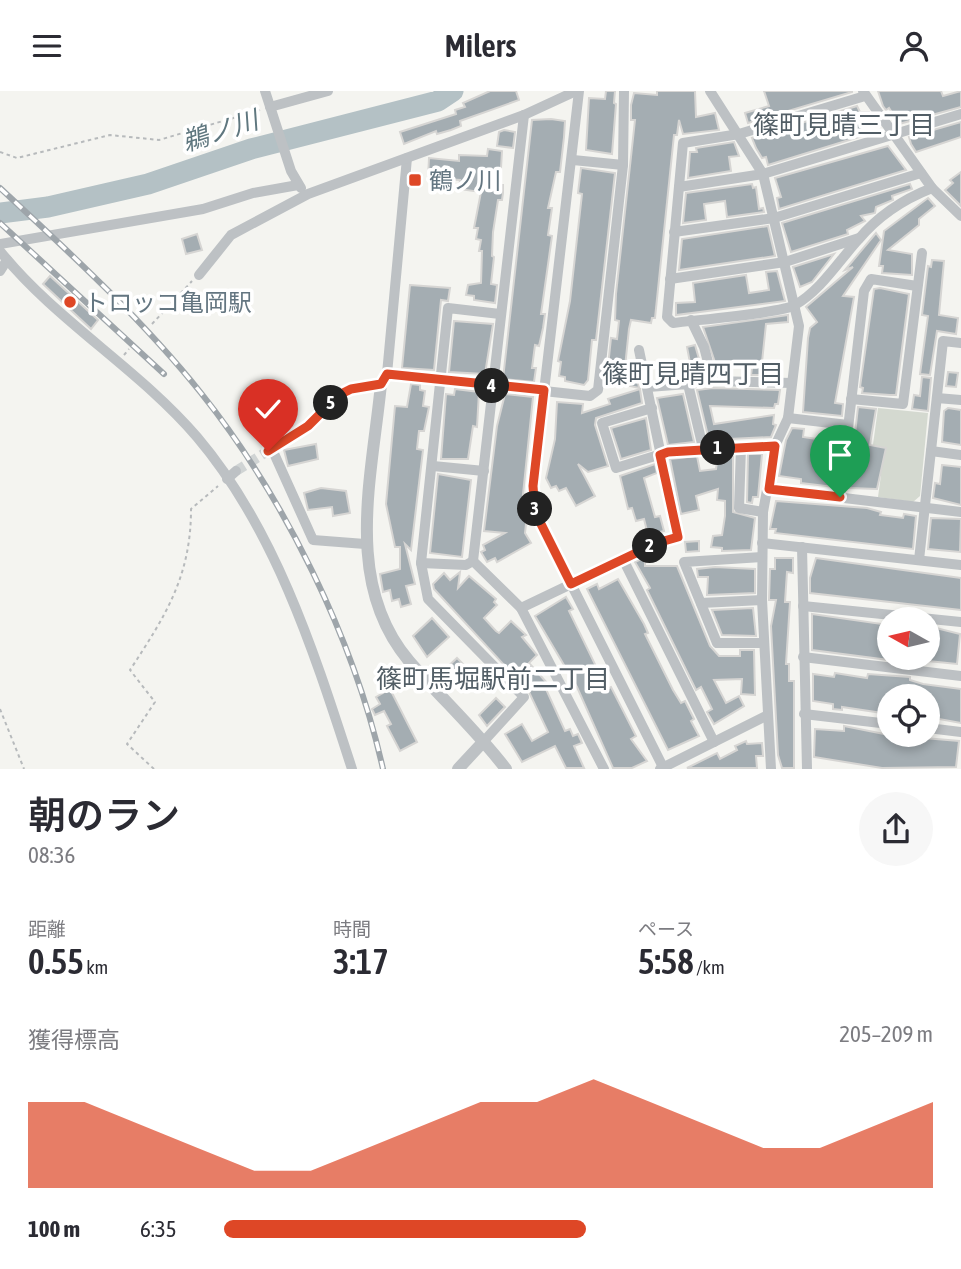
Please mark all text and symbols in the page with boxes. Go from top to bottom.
icon: menu [28,27,66,65]
text: Milers [444,27,517,64]
icon: person [895,27,933,65]
water label: 鵜ノ川 [178,104,265,157]
district label: 篠町見晴三丁目 [753,110,935,140]
place label: 鶴ノ川 [429,167,501,194]
marker: 鶴ノ川 [407,172,423,188]
place label: トロッコ亀岡駅 [84,289,252,316]
marker: トロッコ亀岡駅 [62,294,78,310]
district label: 篠町見晴四丁目 [602,359,784,389]
pin: 4 [475,369,510,403]
text: 4 [487,374,496,396]
pin [238,379,298,451]
pin: 5 [314,385,348,421]
icon: check [249,390,287,428]
text: 5 [326,391,335,413]
pin [810,425,870,497]
pin: 1 [700,431,736,465]
text: 1 [713,436,722,458]
icon: arrive [821,436,859,474]
pin: 3 [518,491,552,527]
text: 3 [530,497,539,519]
pin: 2 [632,529,668,563]
text: 2 [645,534,654,556]
north arrow [877,607,940,670]
map controls [877,607,940,747]
district label: 篠町馬堀駅前二丁目 [376,664,610,694]
button: locate [877,684,940,747]
button: share [859,792,933,866]
text: 朝のラン [28,794,180,837]
text: 08:36 [28,842,75,868]
text: 距離 [28,918,66,940]
text: 時間 [333,918,371,940]
text: ペース [638,918,694,940]
text: 0.55 [28,941,84,981]
text: 3:17 [333,941,389,981]
text: 5:58 [638,941,694,981]
text: km [84,956,108,978]
text: /km [694,956,725,978]
text: 205–209 m [839,1021,933,1047]
text: 獲得標高 [28,1027,120,1053]
text: 100 m [28,1216,80,1242]
text: 6:35 [140,1216,177,1242]

